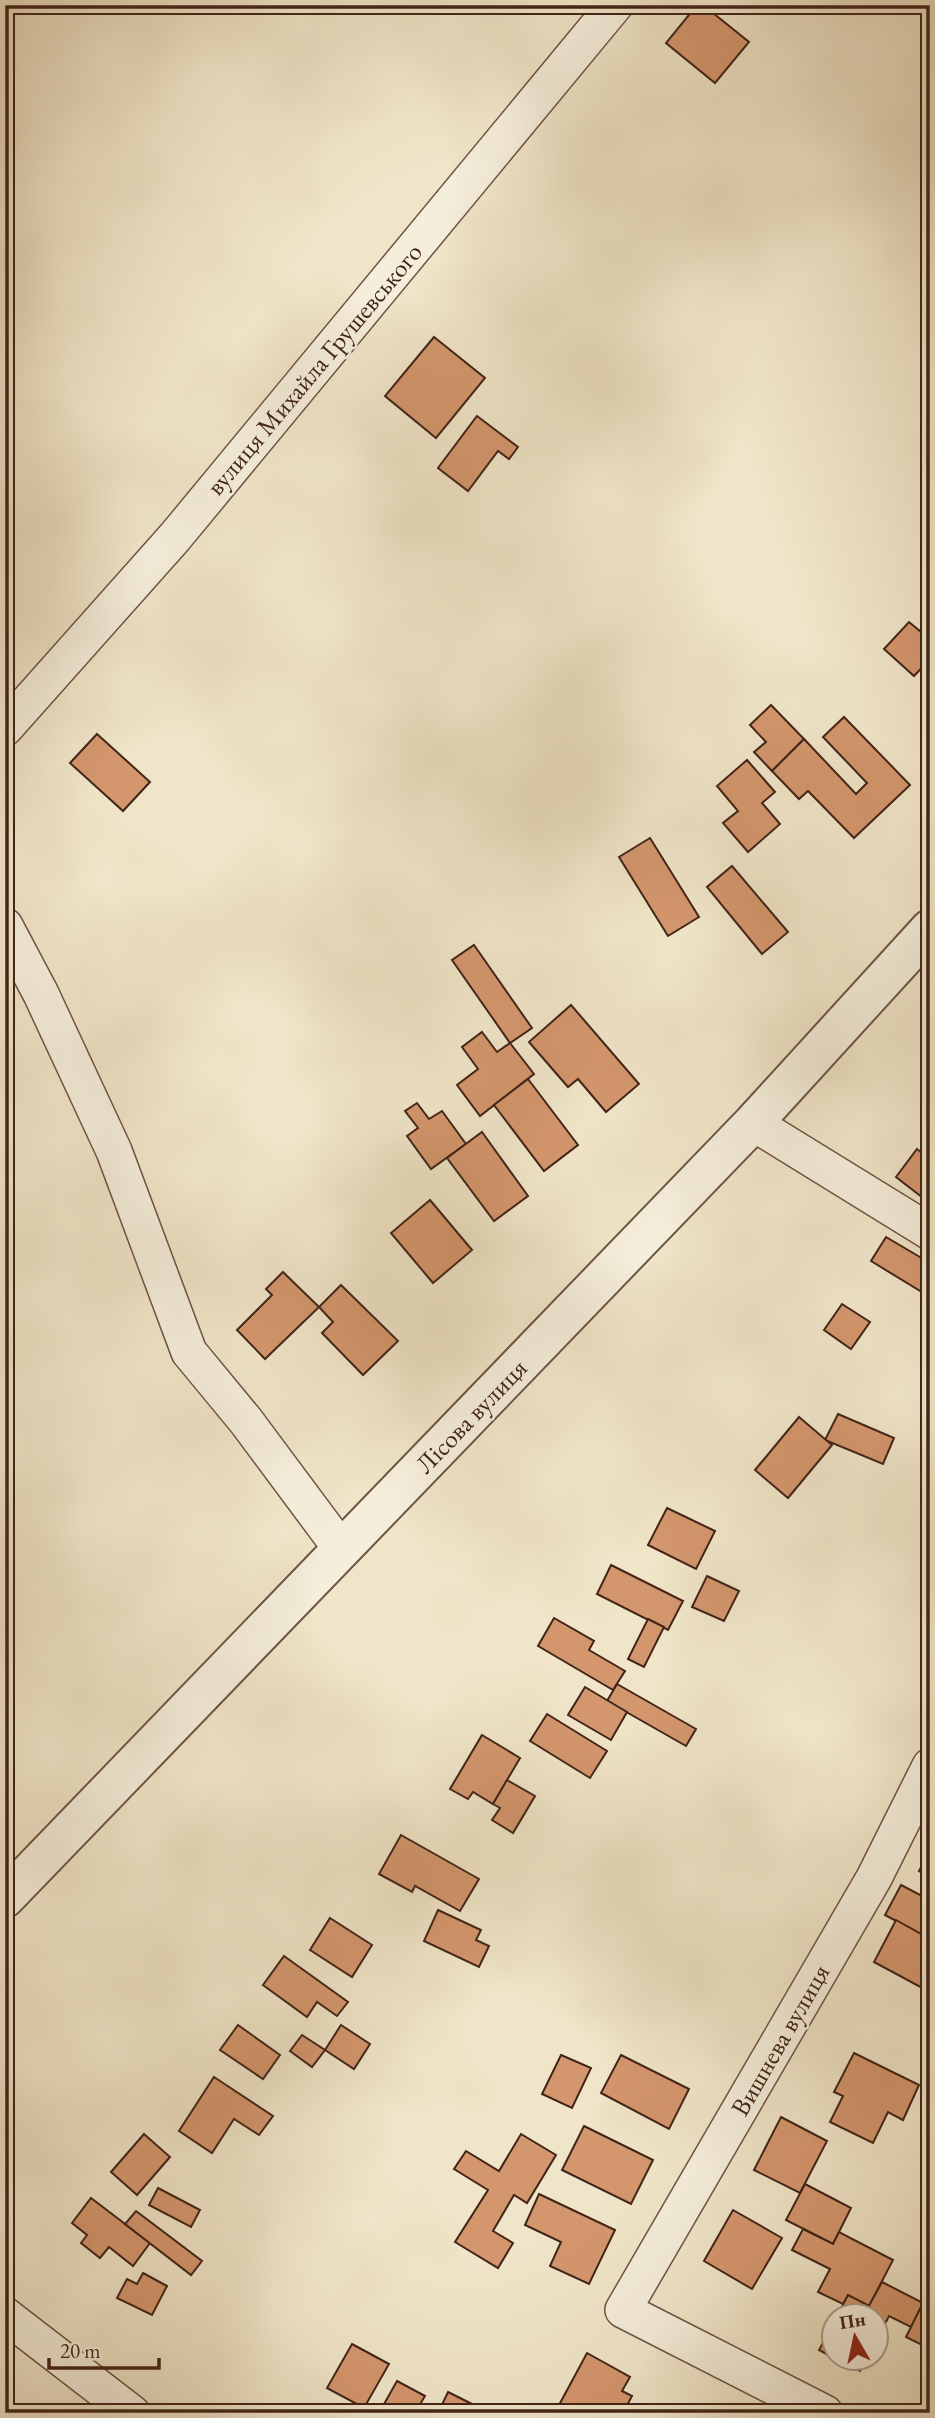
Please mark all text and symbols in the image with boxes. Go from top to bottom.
street label: вулиця Михайла Грушевського [198,236,430,502]
street label: Лісова вулиця [408,1351,534,1481]
street label: Вишнева вулиця [723,1958,837,2122]
north arrow [820,2302,890,2372]
text: Пн [838,2306,867,2335]
scale bar [49,2327,159,2371]
text: 20 m [60,2337,101,2364]

